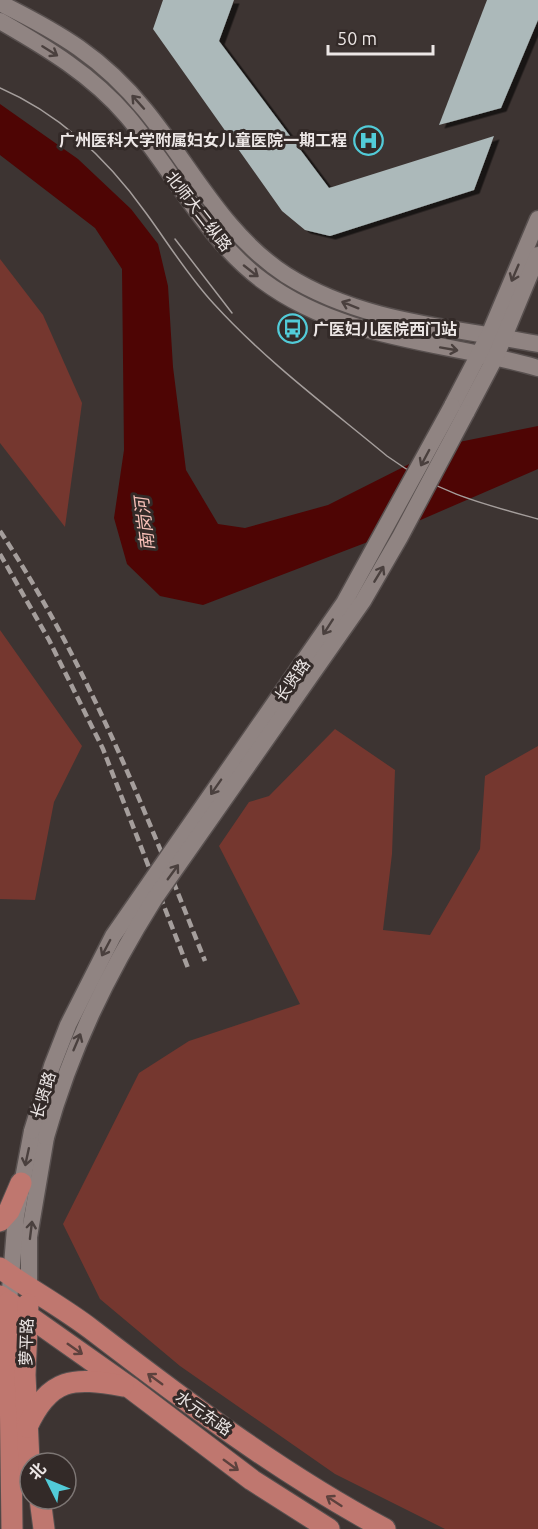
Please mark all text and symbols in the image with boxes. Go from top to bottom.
scale bar [328,18,433,56]
text: 50 m [337,28,377,48]
one-way arrow [42,45,58,57]
one-way arrow [131,94,145,109]
hospital icon: 广州医科大学附属妇女儿童医院一期工程 [352,124,384,156]
place label: 广州医科大学附属妇女儿童医院一期工程 [59,131,347,149]
street label: 北师大二纵路 [162,168,236,254]
one-way arrow [509,264,520,282]
one-way arrow [242,265,258,278]
one-way arrow [341,299,359,310]
bus stop icon: 广医妇儿医院西门站 [276,313,308,345]
place label: 广医妇儿医院西门站 [313,320,457,338]
one-way arrow [439,343,459,354]
one-way arrow [419,449,431,466]
water label: 南岗河 [130,493,157,552]
one-way arrow [374,566,386,583]
one-way arrow [322,618,334,635]
street label: 长贤路 [271,655,313,705]
one-way arrow [210,778,222,794]
one-way arrow [167,865,179,881]
one-way arrow [100,938,111,956]
one-way arrow [73,1033,84,1051]
street label: 长贤路 [27,1069,59,1121]
one-way arrow [21,1147,32,1166]
one-way arrow [25,1220,36,1240]
street label: 萝平路 [16,1318,36,1366]
one-way arrow [66,1343,82,1355]
one-way arrow [148,1373,164,1386]
street label: 水元东路 [173,1387,235,1439]
north arrow [18,1451,78,1511]
text: 北 [25,1459,49,1483]
one-way arrow [223,1459,239,1471]
one-way arrow [326,1494,343,1506]

